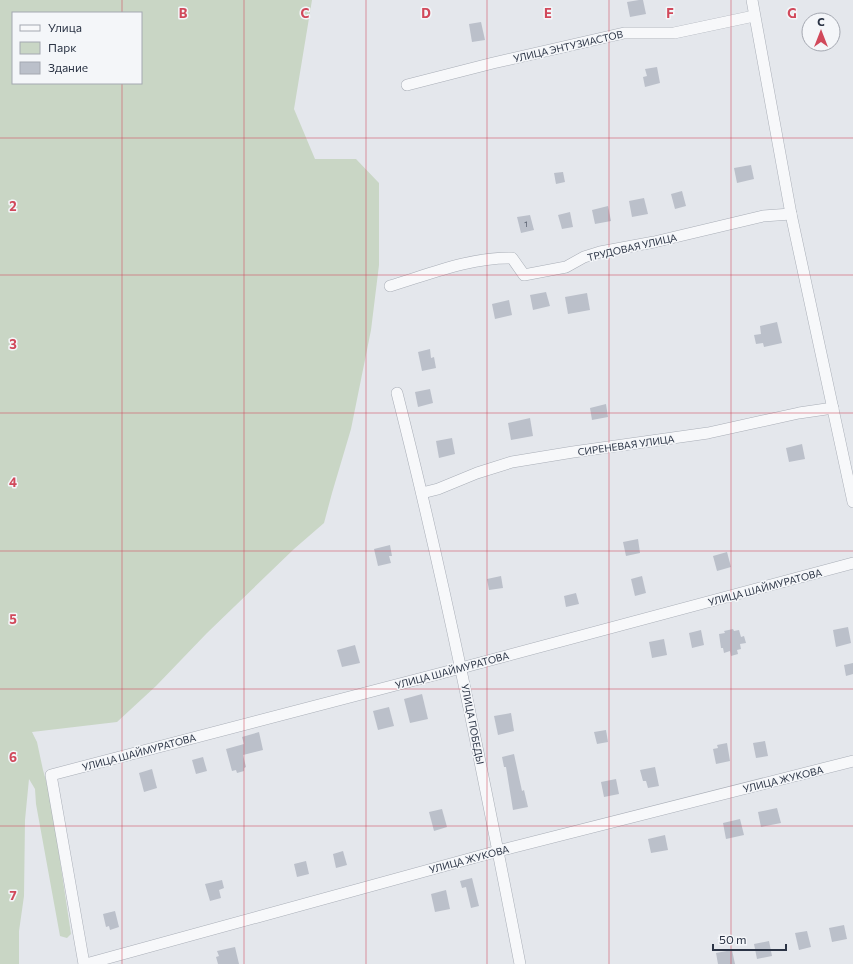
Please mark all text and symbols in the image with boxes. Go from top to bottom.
text: B [179,5,188,21]
text: C [301,5,310,21]
text: D [421,5,431,21]
text: E [544,5,552,21]
text: F [666,5,674,21]
text: G [787,5,797,21]
legend [12,12,142,84]
north arrow [801,12,841,52]
text: С [817,15,825,28]
text: Улица [48,20,82,34]
street label: УЛИЦА ЭНТУЗИАСТОВ [512,27,625,64]
text: Парк [48,40,77,54]
text: Здание [48,60,88,74]
text: 2 [9,198,17,214]
house number: 1 [524,219,528,229]
street label: ТРУДОВАЯ УЛИЦА [586,231,678,263]
text: 3 [9,336,17,352]
street label: СИРЕНЕВАЯ УЛИЦА [577,432,675,458]
text: 4 [9,474,17,490]
street label: УЛИЦА ШАЙМУРАТОВА [707,566,823,608]
text: 5 [9,611,17,627]
street label: УЛИЦА ШАЙМУРАТОВА [394,649,510,691]
street label: УЛИЦА ПОБЕДЫ [459,683,487,765]
street label: УЛИЦА ШАЙМУРАТОВА [81,731,197,773]
text: 6 [9,749,17,765]
street label: УЛИЦА ЖУКОВА [742,763,824,795]
street label: УЛИЦА ЖУКОВА [428,843,510,875]
text: 7 [9,887,17,903]
scale bar [713,926,786,952]
text: 50 m [719,932,747,946]

